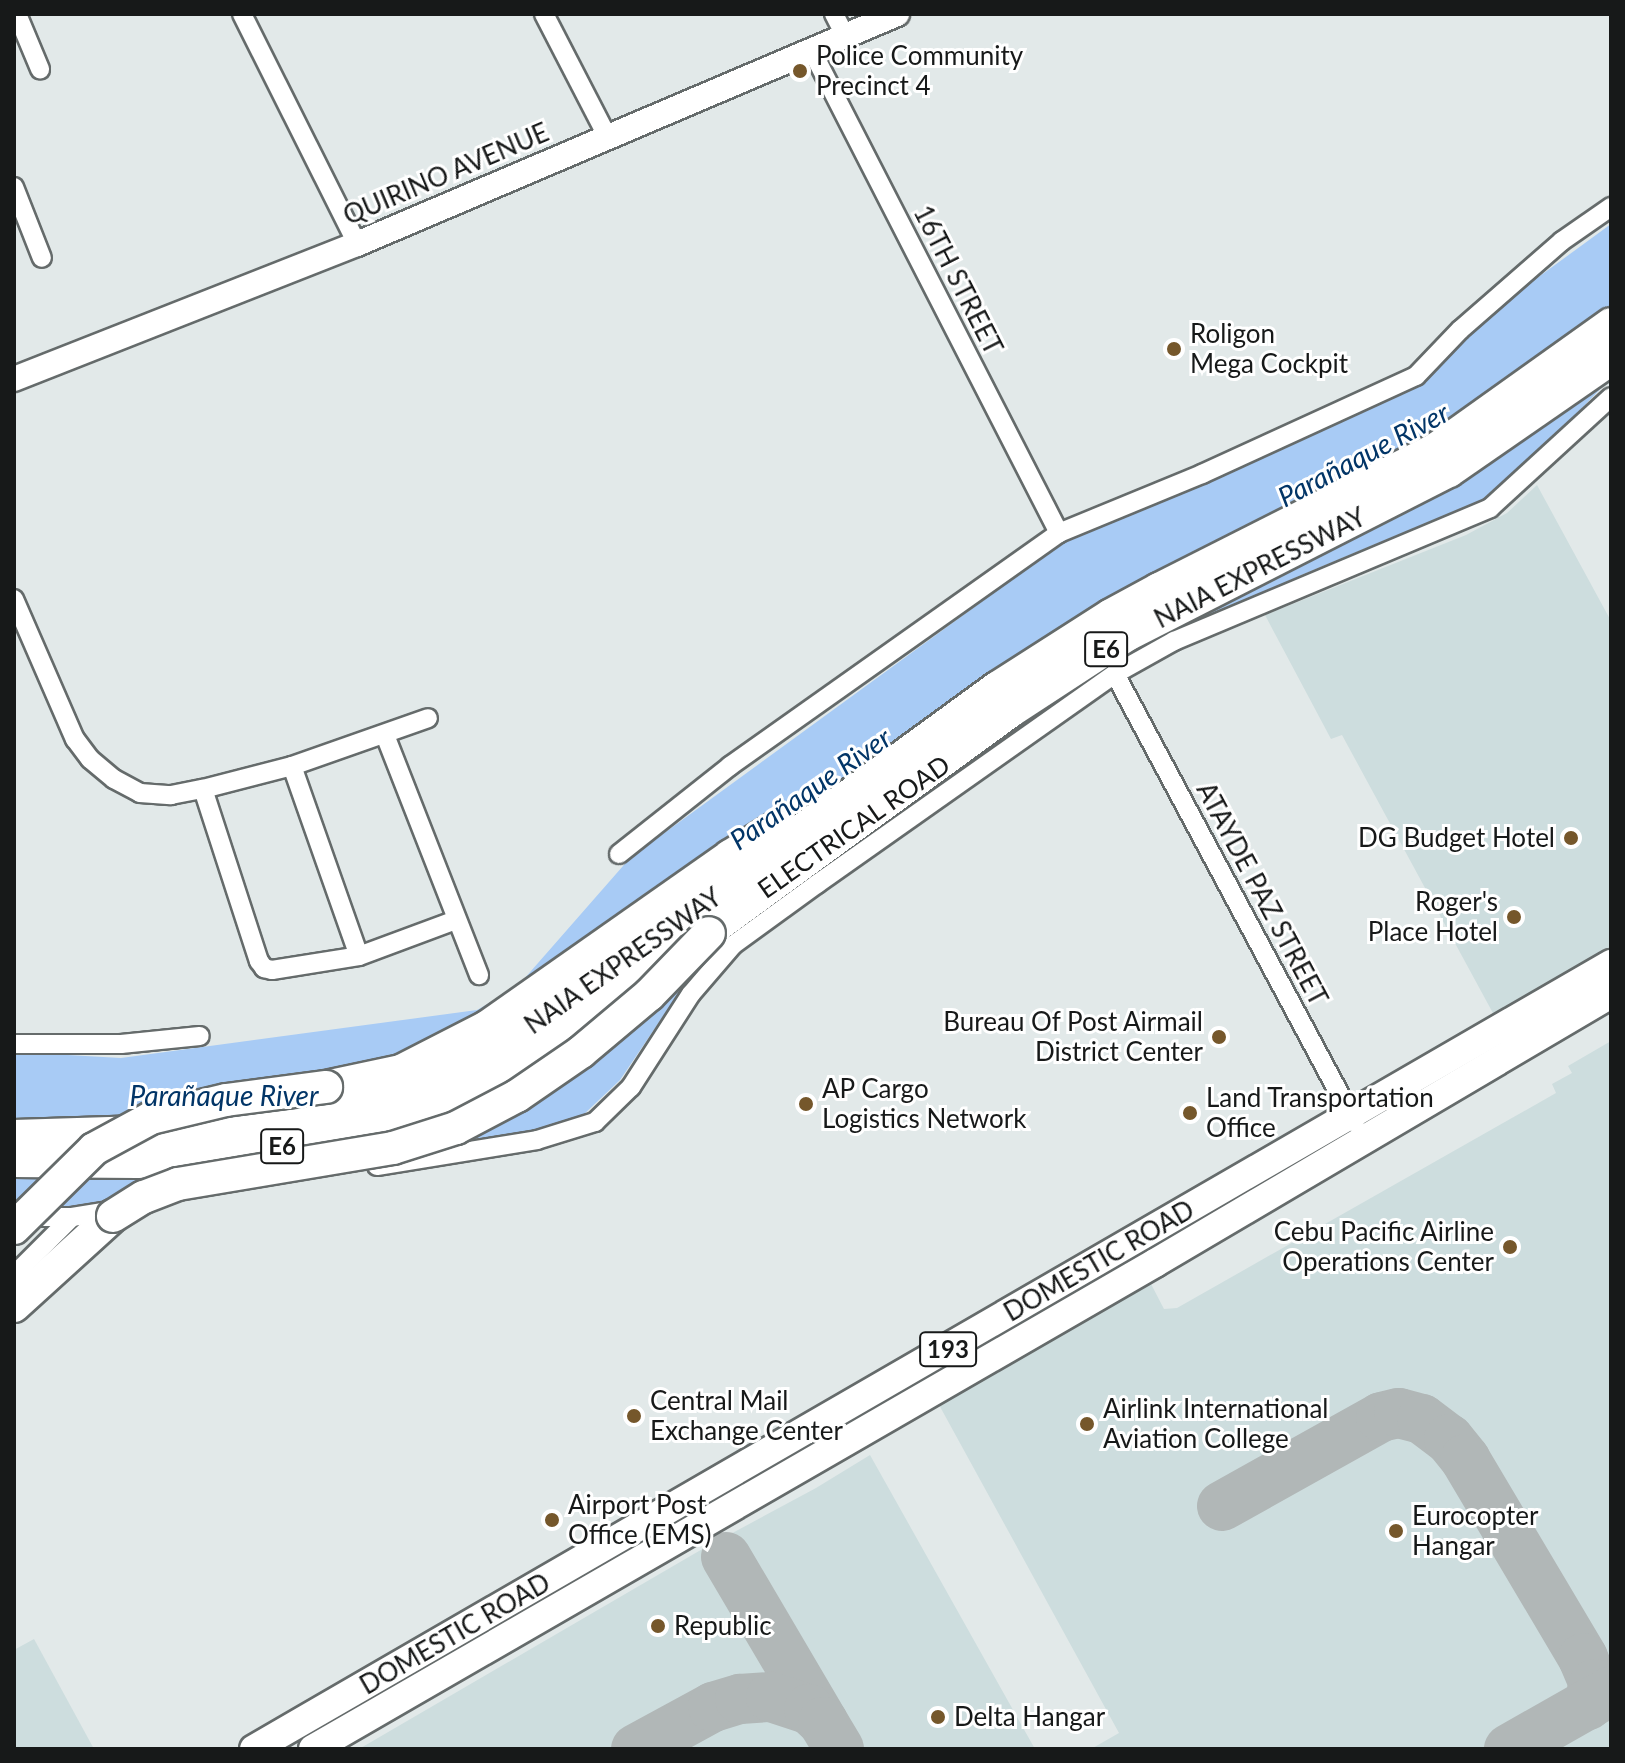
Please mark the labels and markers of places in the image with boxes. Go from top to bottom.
place label: Police Community Precinct 4 [816,40,1023,102]
marker: Police Community Precinct 4 [791,62,809,80]
place label: Roligon Mega Cockpit [1190,318,1348,380]
marker: Roligon Mega Cockpit [1165,340,1183,358]
place label: DG Budget Hotel [1358,822,1555,854]
marker: DG Budget Hotel [1562,829,1580,847]
place label: Roger's Place Hotel [1368,886,1498,948]
marker: Roger's Place Hotel [1505,908,1523,926]
place label: Bureau Of Post Airmail District Center [942,1006,1203,1068]
marker: Bureau Of Post Airmail District Center [1210,1028,1228,1046]
place label: AP Cargo Logistics Network [822,1073,1027,1134]
place label: Land Transportation Office [1206,1082,1435,1144]
marker: AP Cargo Logistics Network [797,1095,815,1113]
marker: Land Transportation Office [1181,1104,1199,1122]
place label: Cebu Pacific Airline Operations Center [1273,1216,1494,1278]
marker: Cebu Pacific Airline Operations Center [1501,1238,1519,1256]
place label: Central Mail Exchange Center [650,1385,843,1446]
place label: Airlink International Aviation College [1103,1393,1328,1454]
marker: Central Mail Exchange Center [625,1407,643,1425]
marker: Airlink International Aviation College [1078,1415,1096,1433]
place label: Airport Post Office (EMS) [568,1489,711,1550]
place label: Eurocopter Hangar [1412,1500,1538,1562]
marker: Airport Post Office (EMS) [543,1511,561,1529]
marker: Eurocopter Hangar [1387,1522,1405,1540]
place label: Republic [674,1610,772,1642]
marker: Republic [649,1617,667,1635]
place label: Delta Hangar [954,1701,1105,1733]
marker: Delta Hangar [929,1708,947,1726]

